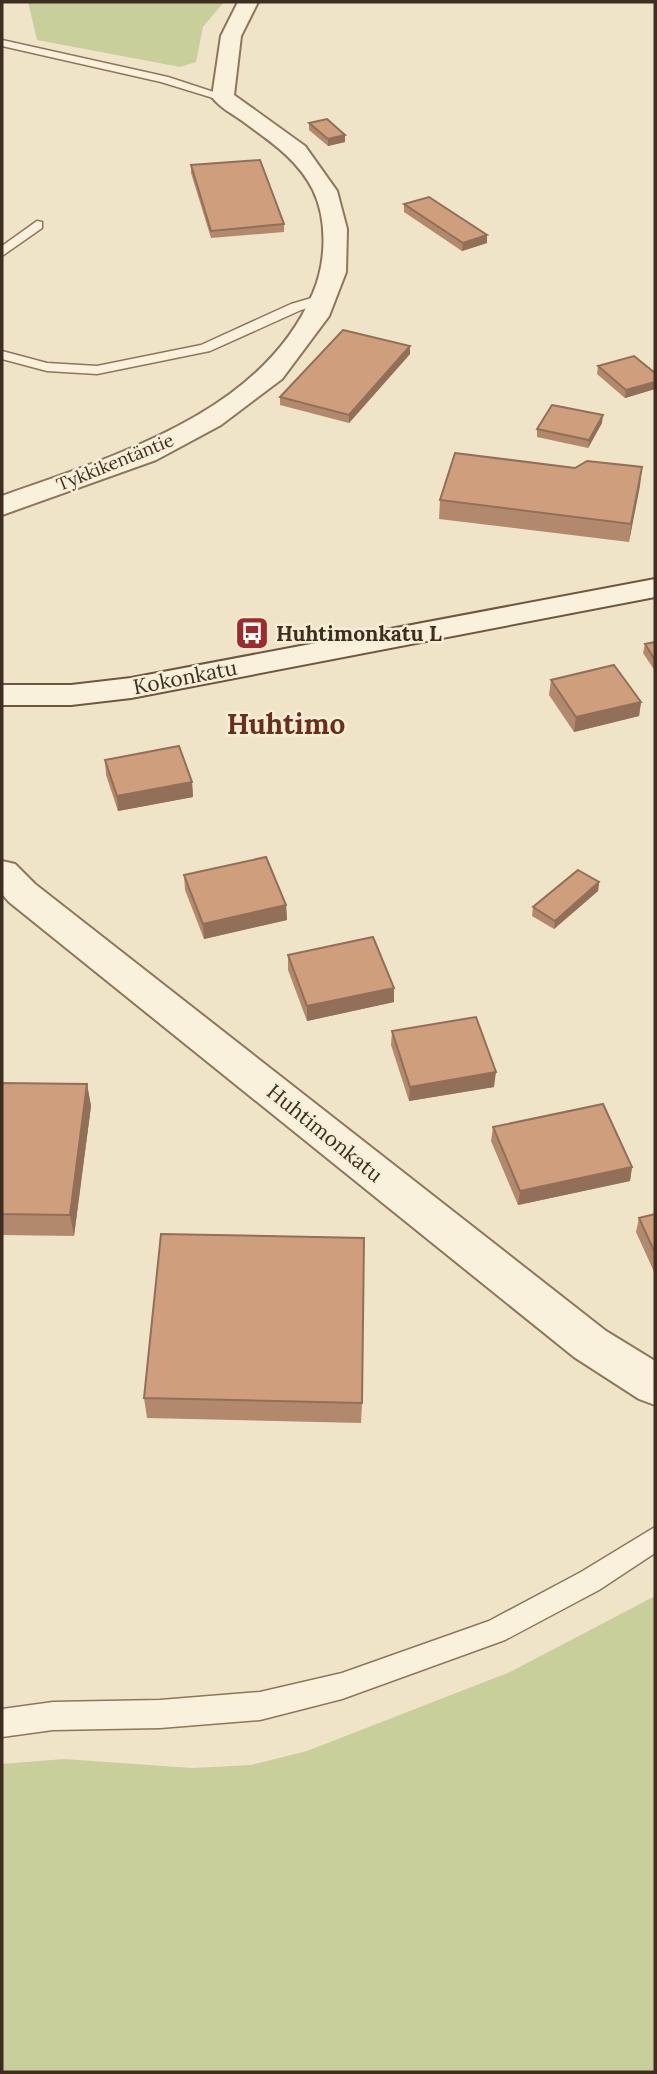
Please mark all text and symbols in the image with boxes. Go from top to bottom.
street label: Tykkikentäntie [53,428,177,496]
bus stop icon: Huhtimonkatu L [233,614,271,652]
place label: Huhtimonkatu L [276,620,442,647]
street label: Kokonkatu [131,654,239,700]
district label: Huhtimo [227,706,345,742]
street label: Huhtimonkatu [262,1078,388,1188]

